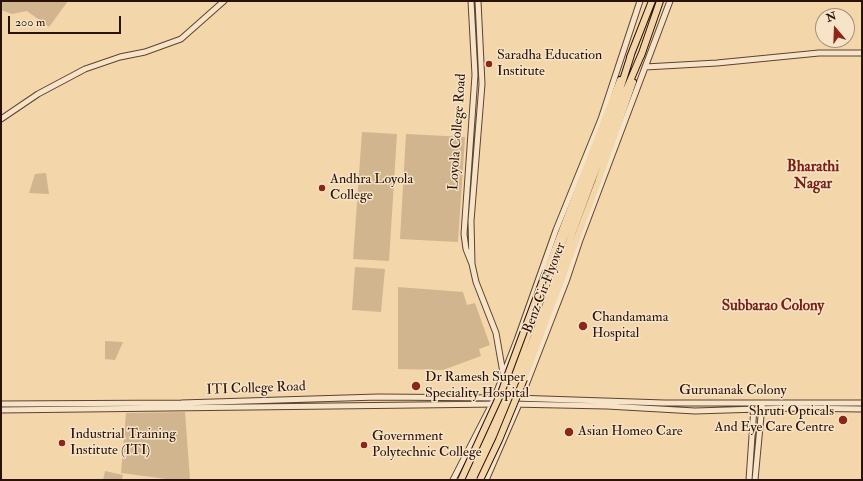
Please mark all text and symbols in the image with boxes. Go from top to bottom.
scale bar [10,8,123,34]
north arrow [815,8,855,48]
text: N [824,9,838,25]
text: 200 m [15,15,45,30]
place label: Saradha Education Institute [497,48,602,80]
marker: Saradha Education Institute [484,59,494,69]
street label: Loyola College Road [446,73,470,191]
district label: Bharathi Nagar [787,159,839,194]
place label: Andhra Loyola College [330,172,413,204]
marker: Andhra Loyola College [317,183,327,193]
street label: Benz Cir Flyover [520,240,570,336]
district label: Subbarao Colony [722,298,824,316]
place label: Chandamama Hospital [592,310,668,342]
marker: Chandamama Hospital [577,320,589,332]
place label: Dr Ramesh Super Speciality Hospital [425,370,529,402]
street label: ITI College Road [206,379,306,399]
marker: Dr Ramesh Super Speciality Hospital [410,380,422,392]
street label: Gurunanak Colony [679,383,787,399]
place label: Shruti Opticals And Eye Care Centre [715,404,834,436]
marker: Shruti Opticals And Eye Care Centre [837,414,849,426]
place label: Asian Homeo Care [578,424,683,440]
marker: Asian Homeo Care [563,426,575,438]
place label: Industrial Training Institute (ITI) [70,427,176,460]
place label: Government Polytechnic College [372,429,482,462]
marker: Industrial Training Institute (ITI) [57,438,67,448]
marker: Government Polytechnic College [359,440,369,450]

